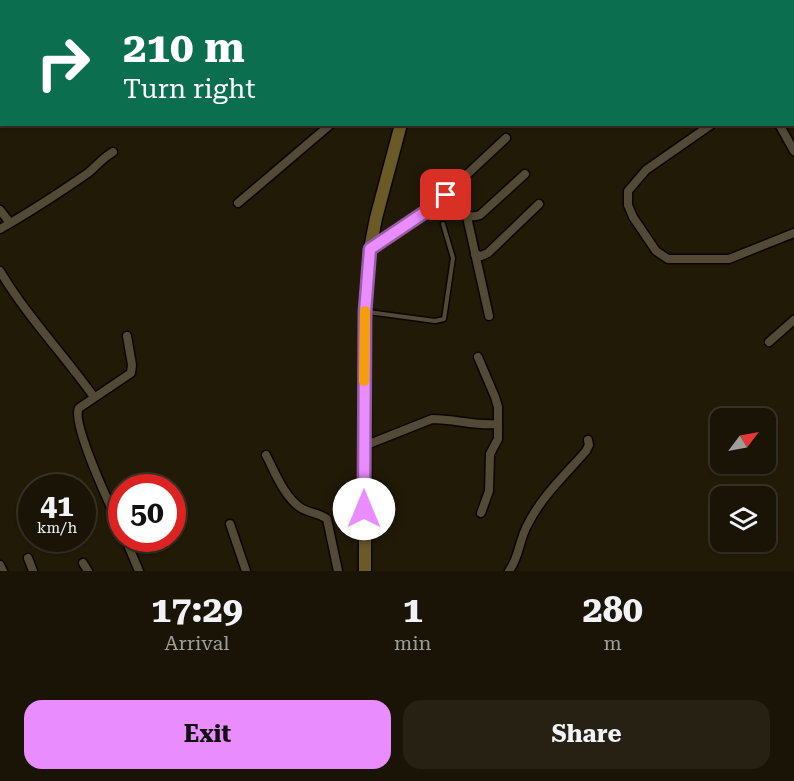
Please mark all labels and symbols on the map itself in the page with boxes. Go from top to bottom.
pin [420,169,471,220]
north arrow [710,408,776,474]
speed limit sign: 50 [108,474,186,552]
position arrow [332,477,396,541]

